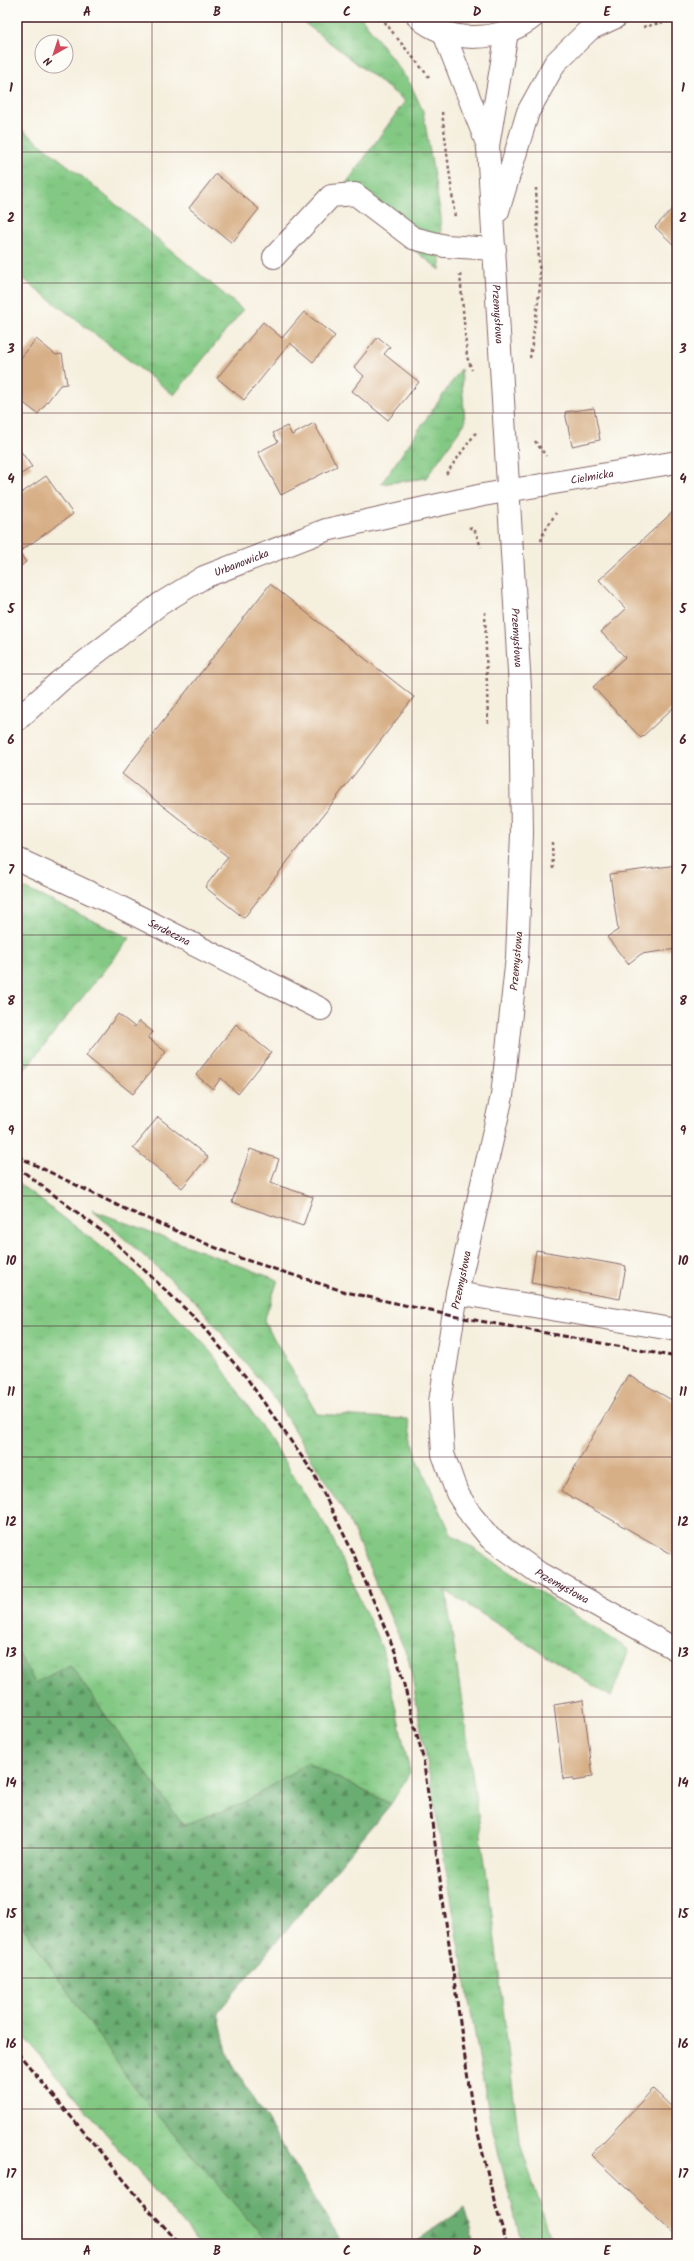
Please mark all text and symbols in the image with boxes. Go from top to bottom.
text: A [83,2,91,23]
text: B [213,2,221,23]
text: C [343,2,351,23]
text: D [473,2,482,23]
text: E [603,2,611,23]
north arrow [34,34,74,74]
text: N [40,52,57,70]
text: 1 [9,78,13,99]
text: 1 [681,78,685,99]
text: 2 [7,208,15,229]
text: 2 [679,208,687,229]
street label: Przemysłowa [486,284,508,344]
text: 3 [6,339,15,360]
text: 3 [678,339,687,360]
street label: Cielmicka [569,465,615,490]
text: 4 [7,469,15,490]
text: 4 [679,469,687,490]
street label: Urbanowicka [212,545,272,582]
text: 5 [7,599,16,620]
text: 5 [679,599,688,620]
street label: Przemysłowa [505,607,527,668]
text: 6 [7,730,15,751]
text: 6 [679,730,687,751]
text: 7 [8,860,15,881]
text: 7 [680,860,687,881]
street label: Serdeczna [144,915,193,951]
street label: Przemysłowa [505,931,529,992]
text: 8 [7,991,15,1012]
text: 8 [679,991,687,1012]
text: 9 [8,1121,15,1142]
text: 9 [680,1121,687,1142]
street label: Przemysłowa [447,1249,477,1311]
text: 10 [6,1251,17,1272]
text: 10 [678,1251,689,1272]
text: 11 [7,1382,15,1403]
text: 11 [679,1382,687,1403]
text: 12 [5,1512,17,1533]
text: 12 [677,1512,689,1533]
street label: Przemysłowa [531,1565,592,1609]
text: 13 [5,1643,17,1664]
text: 13 [677,1643,689,1664]
text: 14 [5,1773,17,1794]
text: 14 [677,1773,689,1794]
text: 15 [6,1904,18,1925]
text: 15 [678,1904,690,1925]
text: 16 [6,2034,16,2055]
text: 16 [678,2034,688,2055]
text: 17 [6,2164,17,2185]
text: 17 [678,2164,689,2185]
text: A [83,2241,91,2261]
text: B [213,2241,221,2261]
text: C [343,2241,351,2261]
text: D [473,2241,482,2261]
text: E [603,2241,611,2261]

